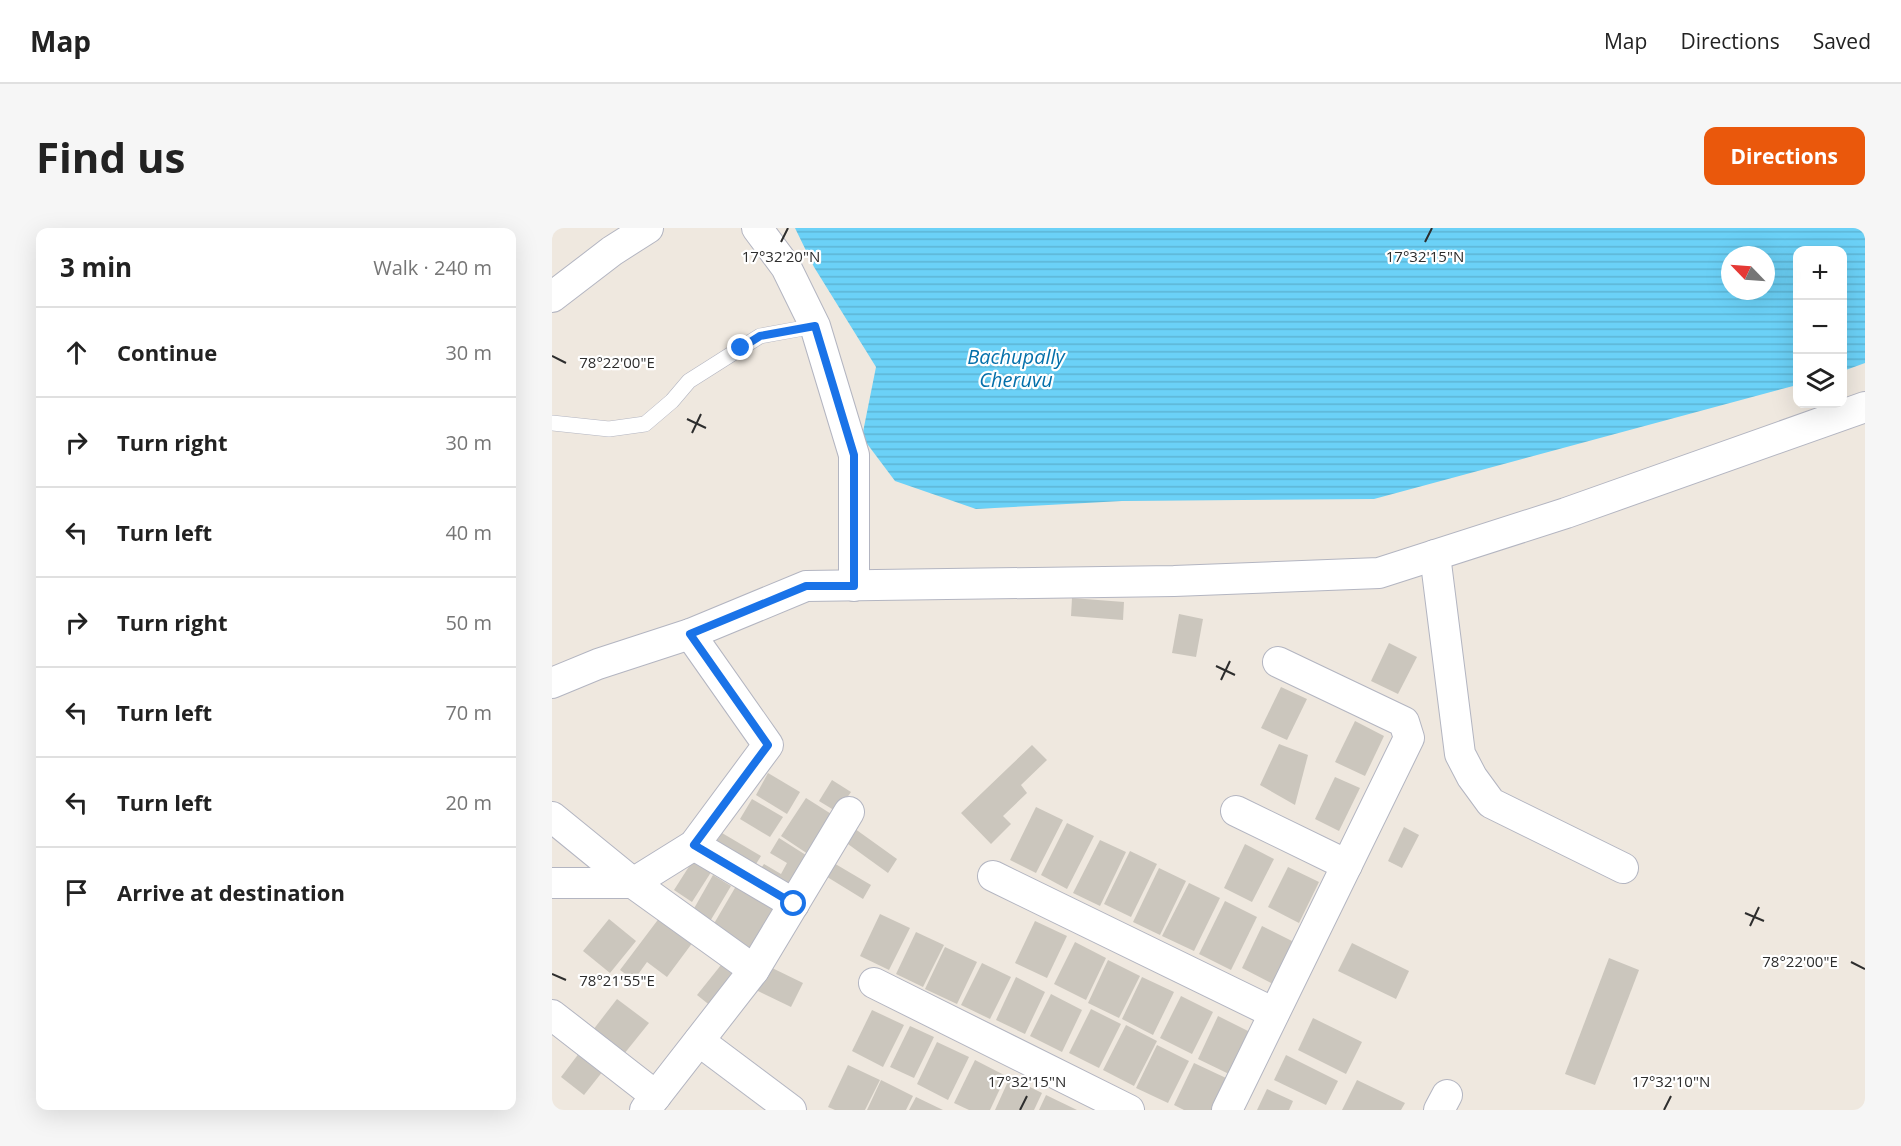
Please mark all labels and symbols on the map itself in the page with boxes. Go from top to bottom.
text: 17°32'20"N [742,246,820,266]
text: 17°32'15"N [1386,246,1464,266]
north arrow [1721,246,1775,300]
route end [727,334,753,360]
water label: Bachupally Cheruvu [967,343,1067,393]
text: 78°22'00"E [579,352,655,372]
route start [780,890,806,916]
text: 78°22'00"E [1762,951,1838,971]
text: 78°21'55"E [579,970,655,990]
text: 17°32'15"N [988,1071,1066,1091]
text: 17°32'10"N [1632,1071,1710,1091]

